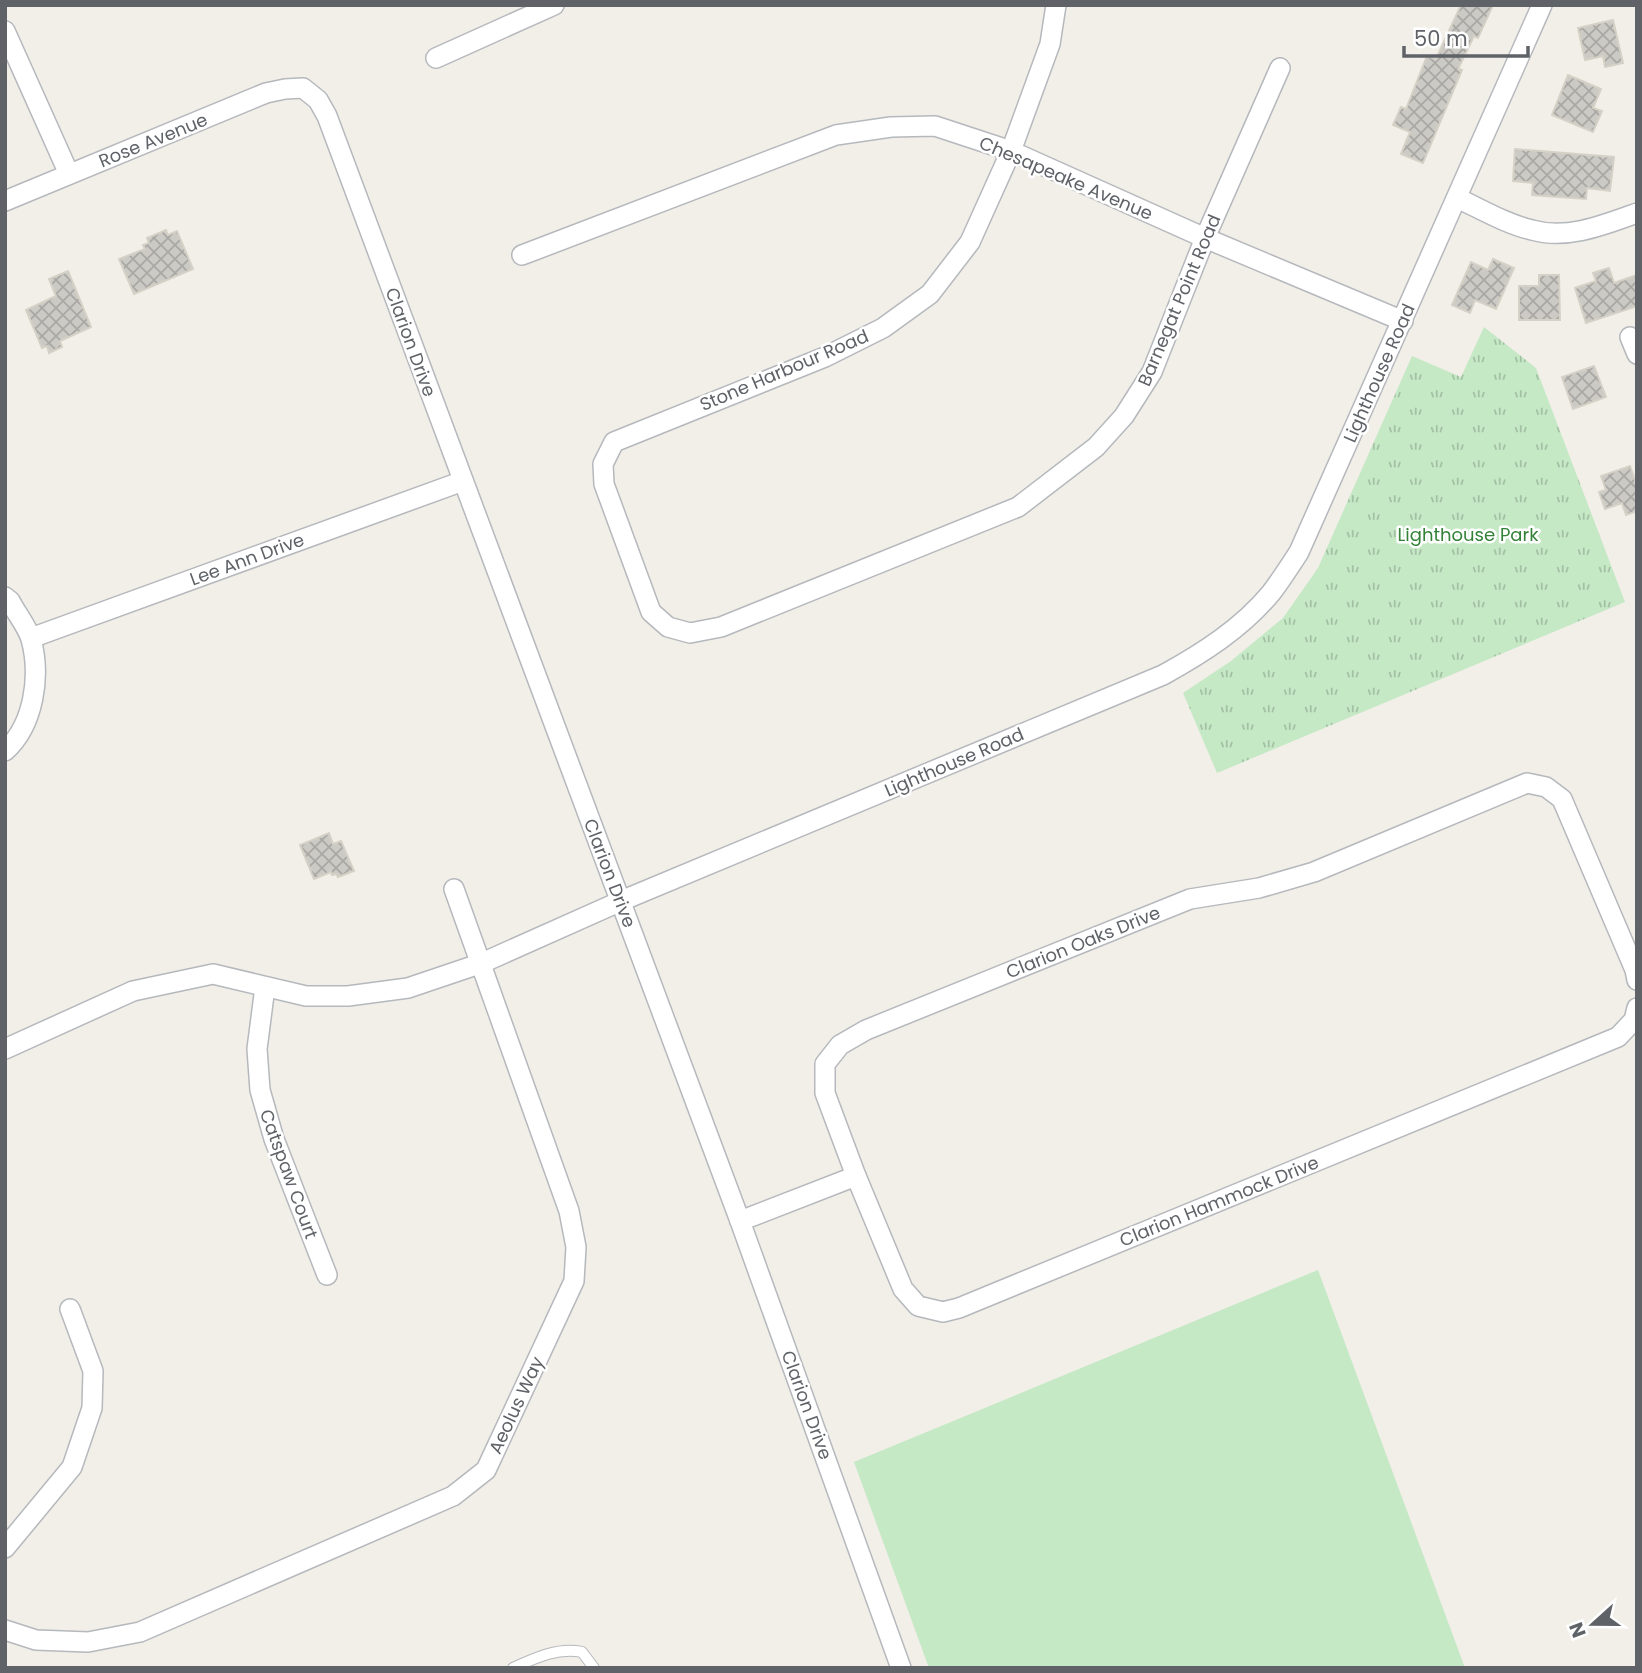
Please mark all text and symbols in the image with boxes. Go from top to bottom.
scale bar [1404,14,1528,58]
text: 50 m [1414,24,1468,53]
street label: Rose Avenue [95,107,211,173]
street label: Chesapeake Avenue [975,130,1157,226]
street label: Barnegat Point Road [1131,210,1227,390]
street label: Clarion Drive [380,284,442,400]
street label: Lighthouse Road [1337,300,1421,446]
street label: Stone Harbour Road [696,323,872,417]
park label: Lighthouse Park [1398,522,1539,547]
street label: Lee Ann Drive [186,527,308,591]
street label: Lighthouse Road [880,721,1028,803]
street label: Clarion Drive [578,815,642,931]
street label: Clarion Oaks Drive [1002,900,1164,984]
street label: Catspaw Court [254,1106,324,1242]
street label: Clarion Hammock Drive [1116,1150,1322,1252]
street label: Clarion Drive [776,1347,838,1463]
street label: Aeolus Way [483,1352,549,1458]
north arrow [1558,1589,1628,1659]
text: N [1562,1618,1593,1641]

